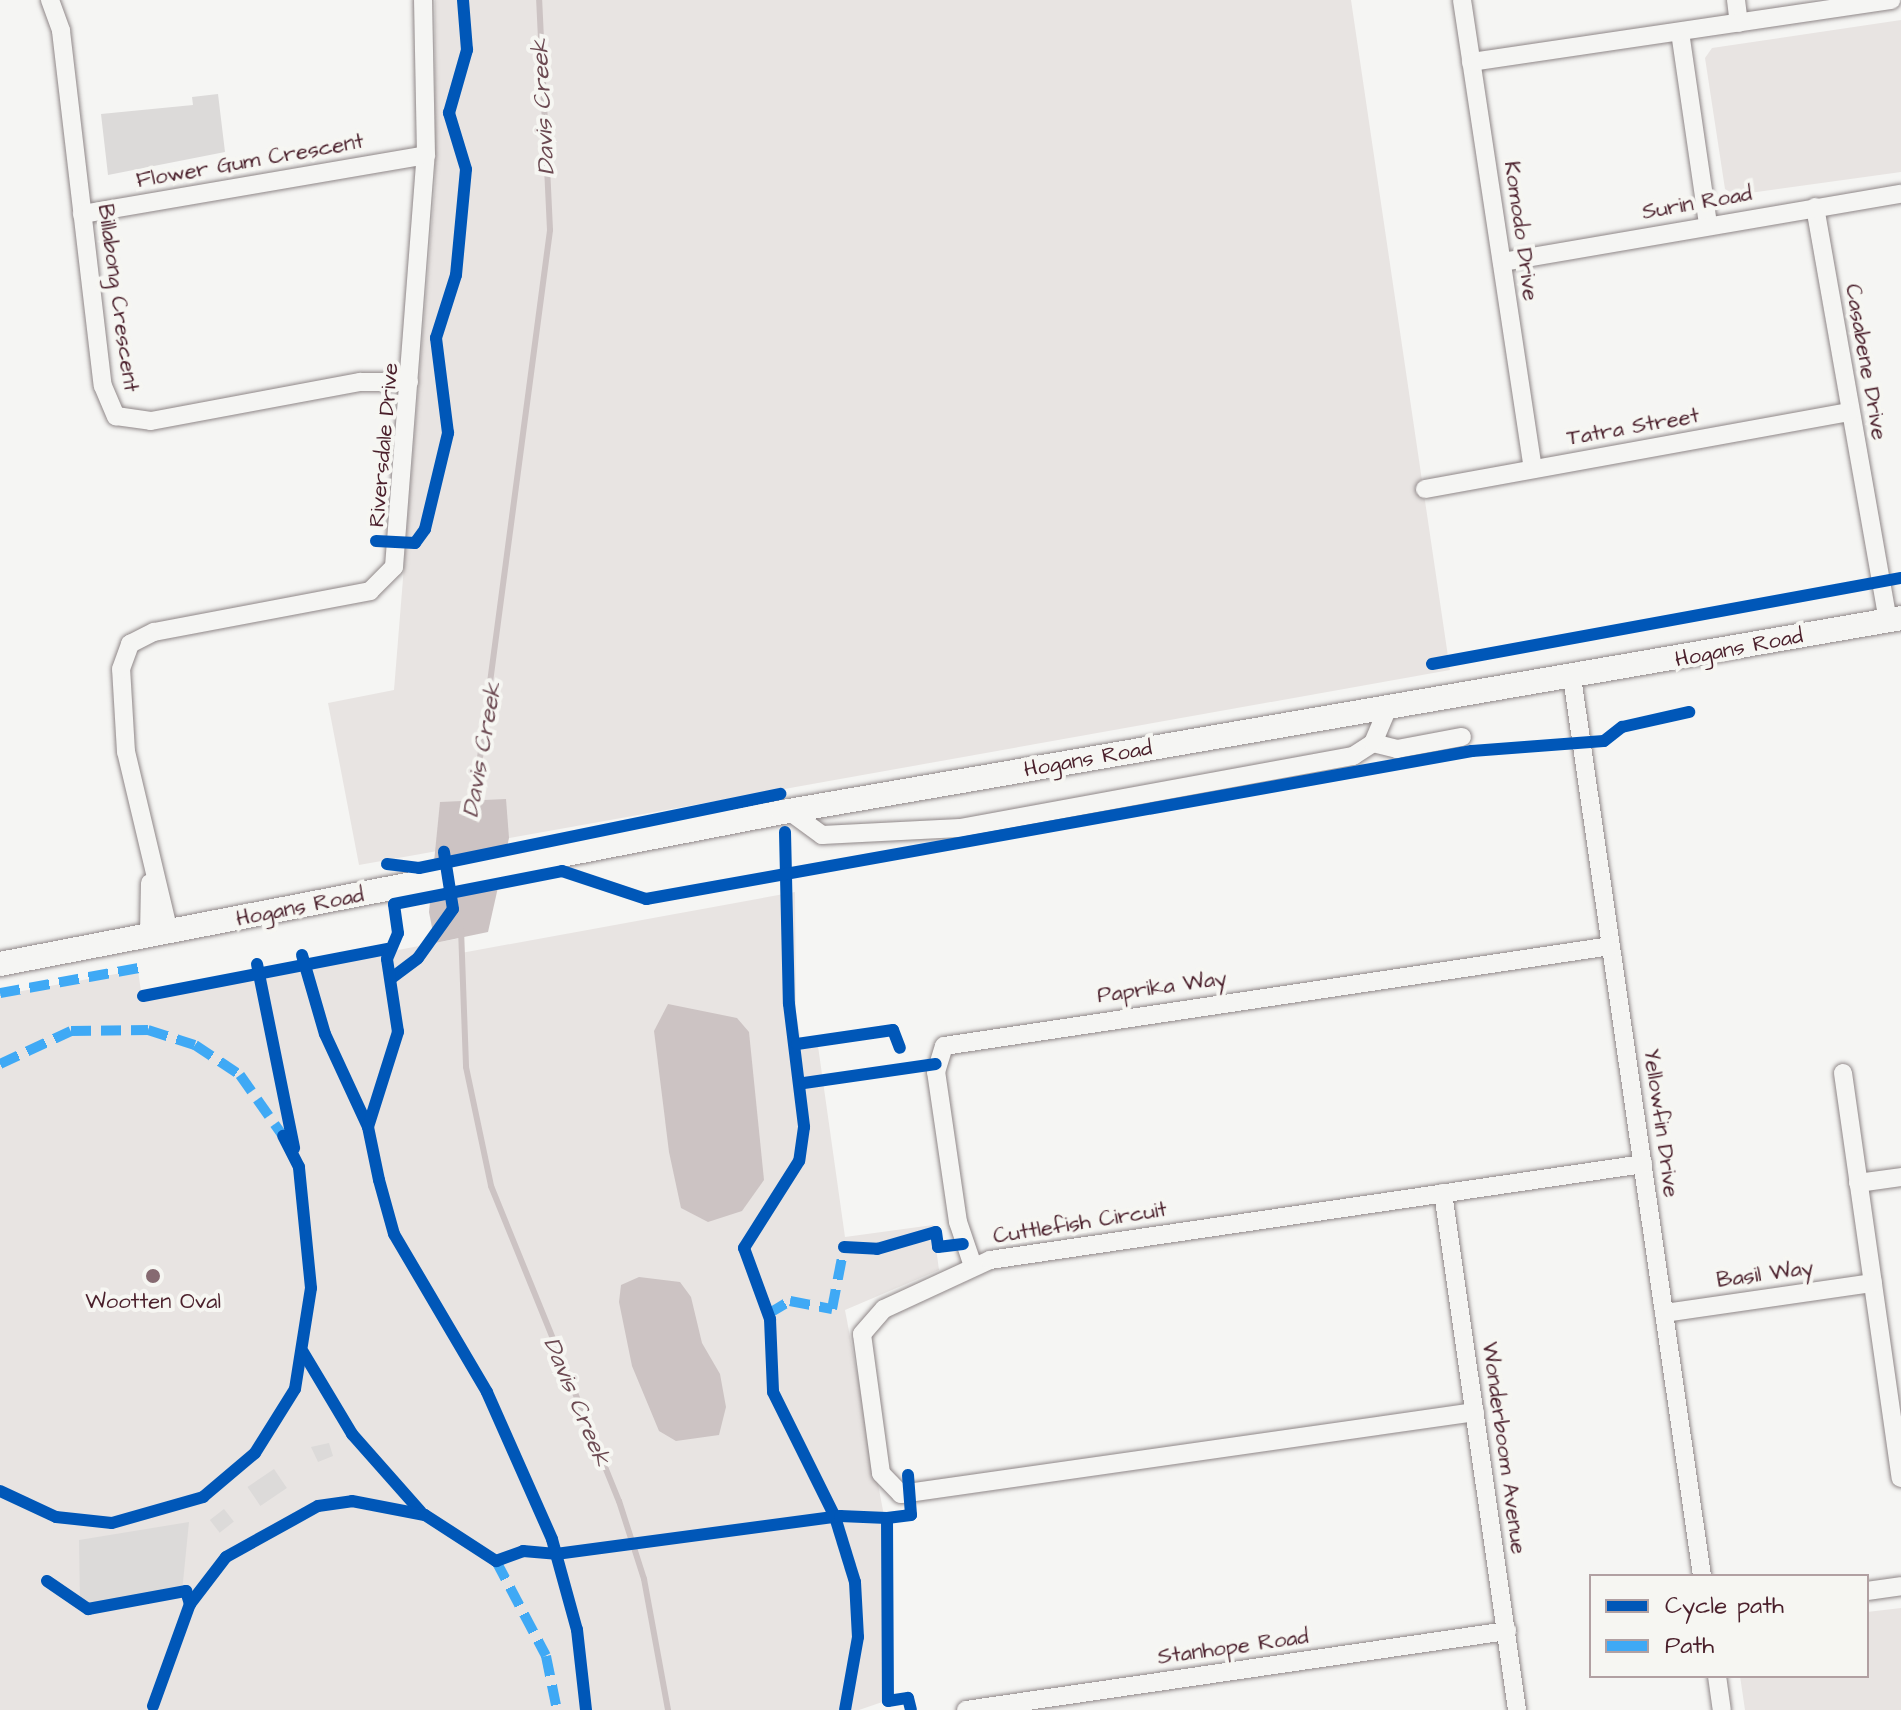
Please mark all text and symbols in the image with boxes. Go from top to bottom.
water label: Davis Creek [526,38,562,176]
street label: Flower Gum Crescent [134,128,366,194]
street label: Komodo Drive [1498,159,1544,303]
street label: Surin Road [1640,180,1754,226]
street label: Billabong Crescent [92,202,144,394]
street label: Casabene Drive [1839,282,1893,442]
street label: Riversdale Drive [364,362,404,528]
street label: Tatra Street [1565,402,1701,452]
street label: Hogans Road [1673,623,1805,673]
water label: Davis Creek [457,680,509,820]
street label: Hogans Road [1022,735,1154,783]
street label: Hogans Road [234,882,366,932]
street label: Paprika Way [1096,965,1228,1009]
street label: Yellowfin Drive [1637,1047,1685,1199]
street label: Cuttlefish Circuit [991,1196,1169,1250]
street label: Basil Way [1715,1254,1815,1294]
marker: Wootten Oval [144,1267,162,1285]
place label: Wootten Oval [85,1289,221,1315]
water label: Davis Creek [536,1334,616,1470]
street label: Wonderboom Avenue [1476,1340,1532,1556]
legend [1589,1574,1869,1678]
text: Cycle path [1665,1589,1784,1623]
street label: Stanhope Road [1156,1623,1310,1671]
text: Path [1665,1629,1714,1663]

